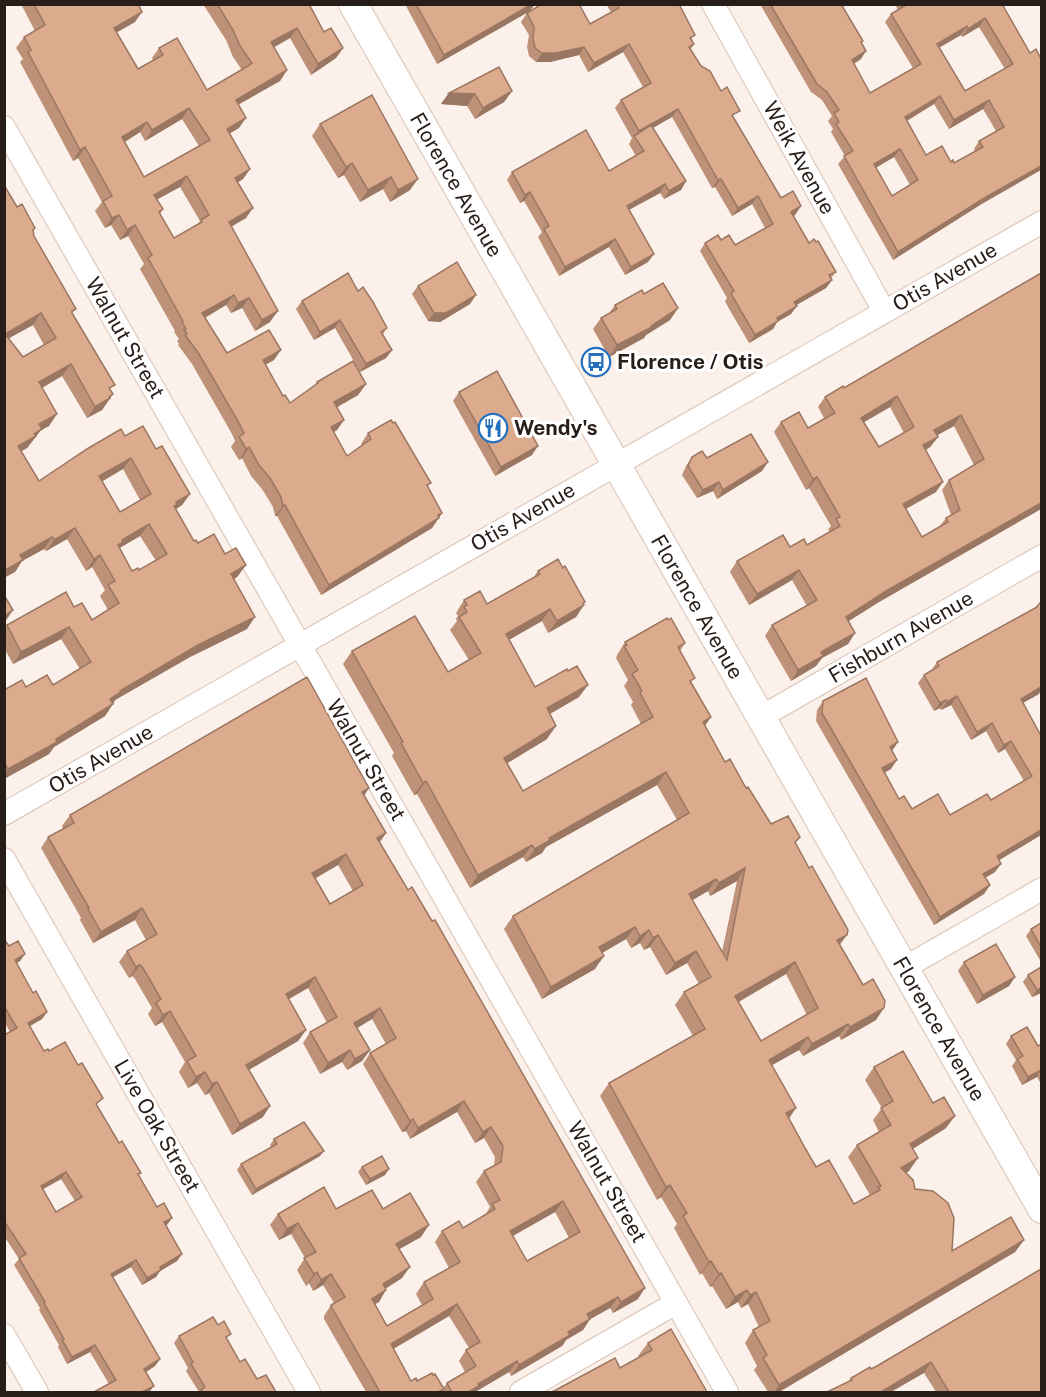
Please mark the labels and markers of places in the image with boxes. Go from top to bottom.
bus stop icon: Florence / Otis [580,346,612,378]
place label: Florence / Otis [617,349,764,374]
restaurant icon: Wendy's [477,412,509,444]
place label: Wendy's [514,415,598,440]

